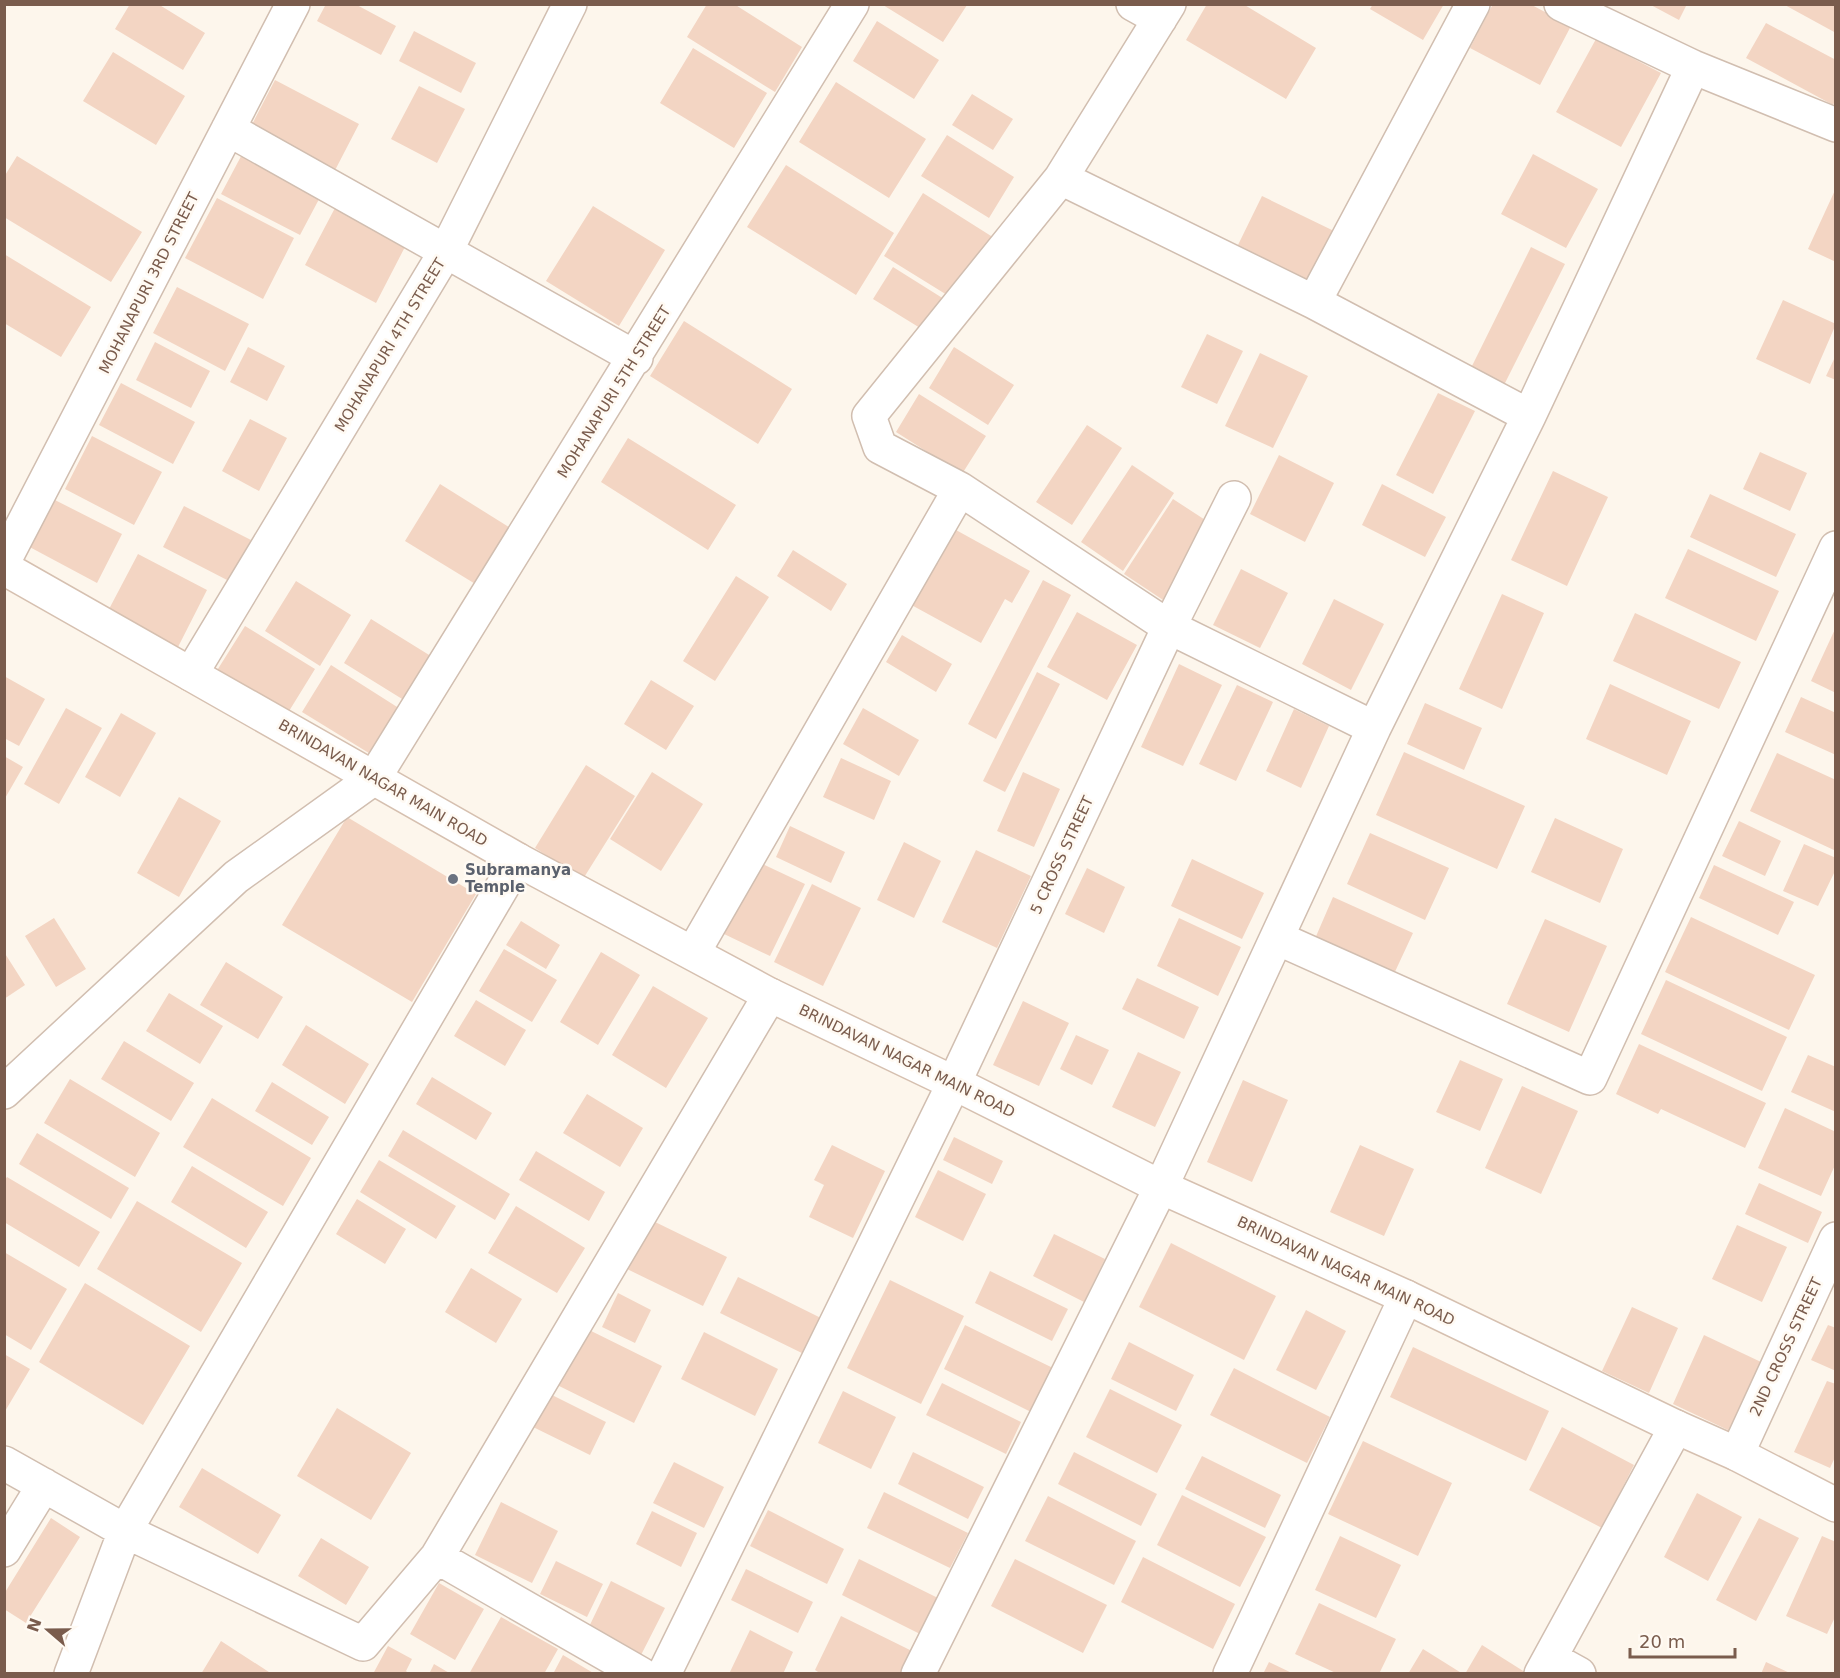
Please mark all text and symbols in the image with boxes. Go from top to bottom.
street label: MOHANAPURI 3RD STREET [95,189,203,377]
street label: MOHANAPURI 4TH STREET [331,254,449,435]
street label: MOHANAPURI 5TH STREET [554,302,675,481]
street label: BRINDAVAN NAGAR MAIN ROAD [275,716,491,850]
street label: 5 CROSS STREET [1027,792,1098,917]
place label: Subramanya Temple [465,861,571,896]
marker: Subramanya Temple [446,872,460,886]
street label: BRINDAVAN NAGAR MAIN ROAD [796,1001,1018,1121]
street label: BRINDAVAN NAGAR MAIN ROAD [1234,1213,1458,1329]
street label: 2ND CROSS STREET [1746,1274,1826,1419]
north arrow [18,1600,78,1660]
text: N [23,1615,46,1635]
scale bar [1630,1621,1735,1659]
text: 20 m [1639,1631,1685,1652]

